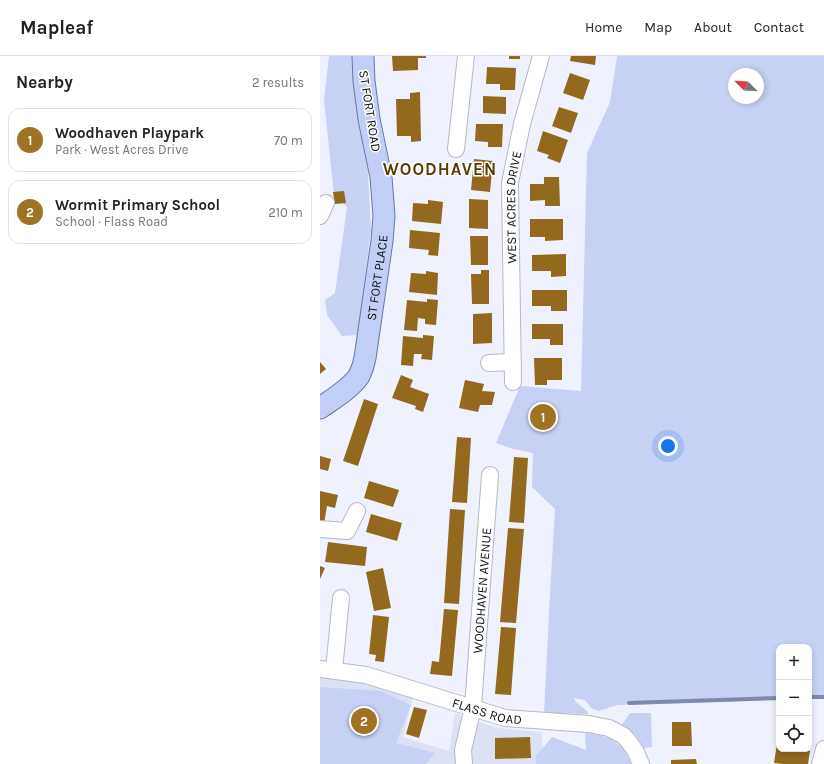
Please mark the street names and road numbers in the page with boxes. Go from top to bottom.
street label: ST FORT ROAD [356,69,384,153]
street label: WEST ACRES DRIVE [502,150,524,264]
street label: ST FORT PLACE [363,234,390,321]
street label: WOODHAVEN AVENUE [469,527,494,654]
street label: FLASS ROAD [451,695,522,727]

